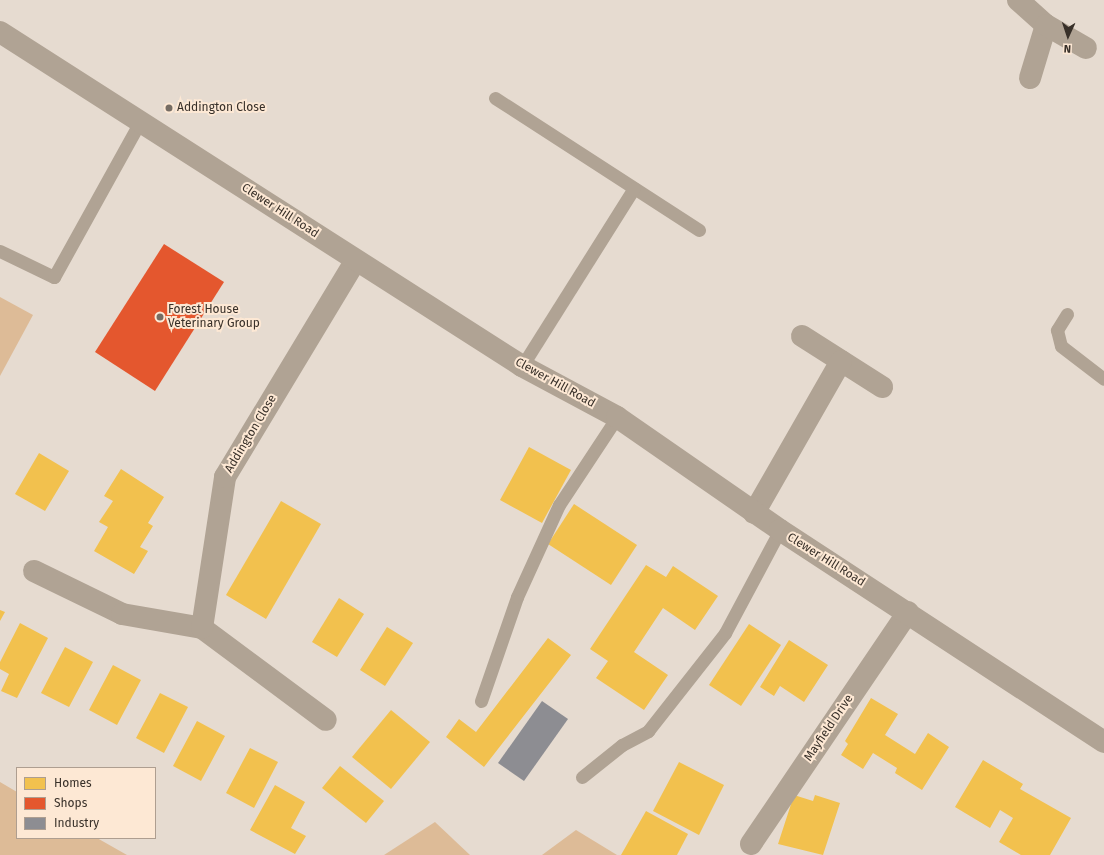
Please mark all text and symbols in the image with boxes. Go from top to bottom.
north arrow [1048,16,1088,56]
text: N [1063,42,1071,55]
place label: Addington Close [177,101,265,115]
marker: Addington Close [164,103,174,113]
street label: Clewer Hill Road [239,181,321,241]
place label: Forest House Veterinary Group [168,303,260,331]
marker: Forest House Veterinary Group [155,312,165,322]
street label: Clewer Hill Road [513,355,597,411]
street label: Addington Close [222,392,280,476]
street label: Clewer Hill Road [784,530,868,590]
street label: Mayfield Drive [802,692,856,764]
legend [16,767,156,839]
text: Homes [54,776,92,790]
text: Shops [54,796,87,810]
text: Industry [54,816,99,830]

